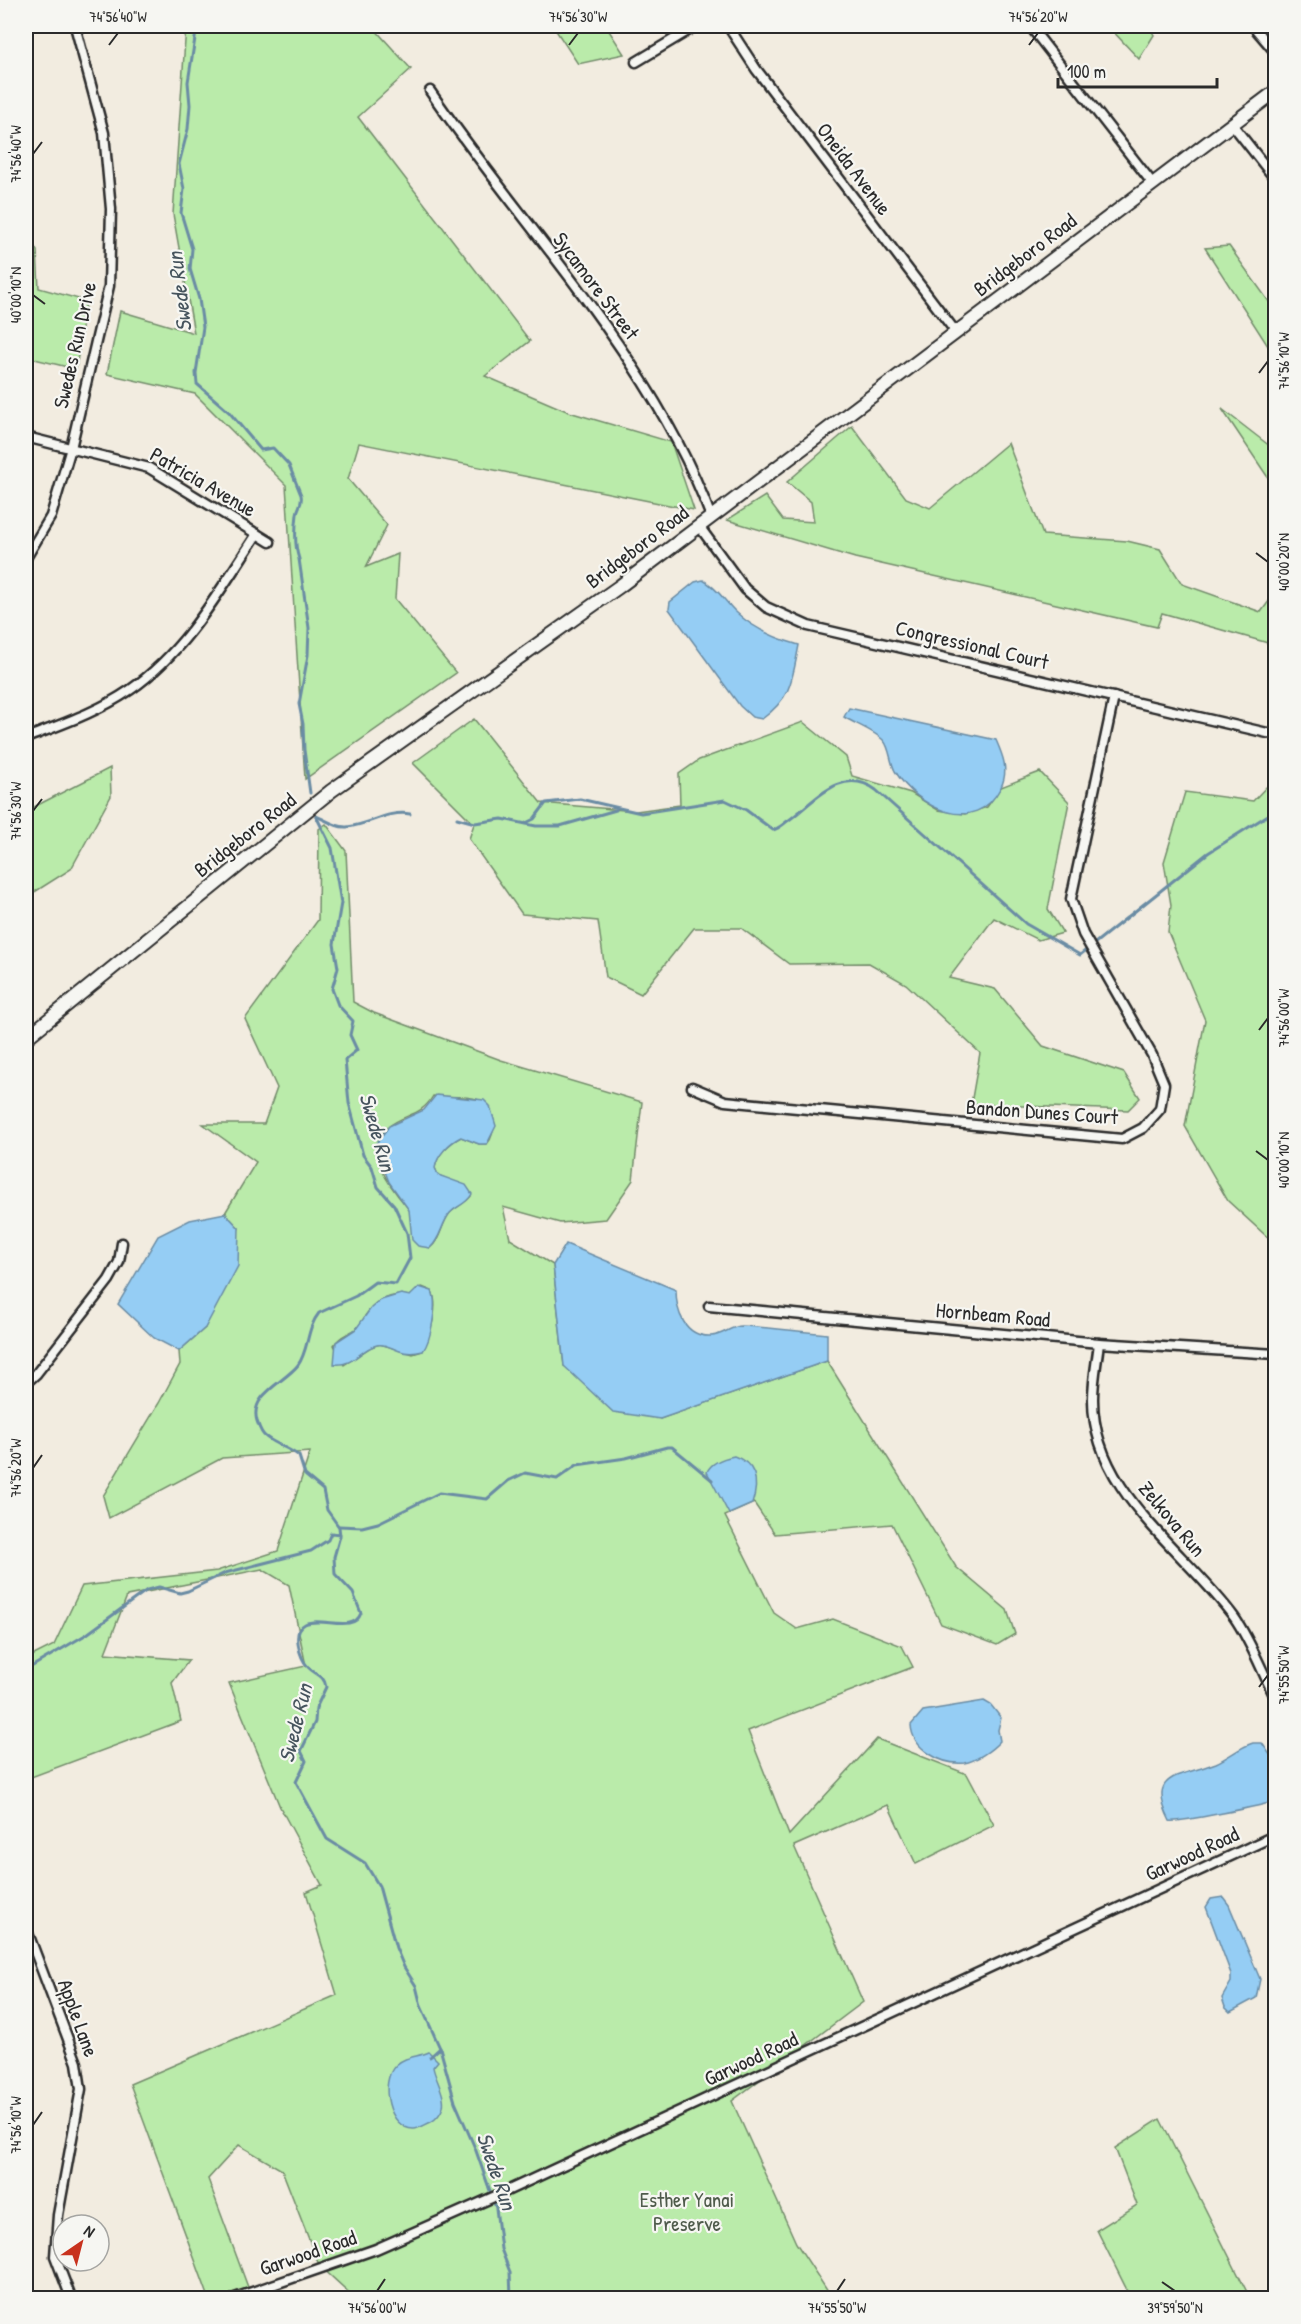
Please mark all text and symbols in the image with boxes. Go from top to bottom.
text: 74°56'40"W [89,6,147,27]
text: 74°56'30"W [549,6,608,27]
text: 74°56'20"W [1009,6,1068,27]
scale bar [1058,51,1217,89]
text: 100 m [1067,59,1106,84]
street label: Oneida Avenue [810,117,899,221]
text: 74°56'40"W [5,125,26,183]
street label: Bridgeboro Road [967,206,1082,303]
street label: Sycamore Street [546,226,647,346]
water label: Swede Run [159,248,199,334]
text: 40°00'10"N [5,267,26,323]
street label: Swedes Run Drive [46,279,103,411]
text: 74°56'10"W [1273,332,1294,390]
street label: Patricia Avenue [145,440,261,524]
street label: Bridgeboro Road [579,498,694,595]
text: 40°00'20"N [1273,533,1294,591]
street label: Congressional Court [893,613,1052,676]
text: 74°56'30"W [5,781,26,840]
street label: Bridgeboro Road [188,786,302,884]
text: 74°56'00"W [1273,988,1294,1047]
water label: Swede Run [353,1089,404,1177]
street label: Bandon Dunes Court [965,1092,1120,1131]
text: 40°00'10"N [1273,1132,1294,1188]
street label: Hornbeam Road [935,1295,1051,1334]
text: 74°56'20"W [5,1438,26,1497]
street label: Zelkova Run [1132,1475,1213,1563]
text: 74°55'50"W [1273,1645,1294,1704]
water label: Swede Run [271,1678,320,1766]
street label: Garwood Road [1140,1819,1243,1888]
street label: Apple Lane [51,1975,106,2061]
street label: Garwood Road [699,2024,802,2093]
text: 74°56'10"W [5,2096,26,2154]
water label: Swede Run [470,2128,525,2216]
park label: Esther Yanai Preserve [640,2185,734,2238]
north arrow [51,2213,111,2273]
text: N [80,2219,100,2242]
street label: Garwood Road [256,2222,360,2283]
text: 74°56'00"W [348,2297,407,2318]
text: 74°55'50"W [808,2297,867,2318]
text: 39°59'50"N [1147,2297,1203,2318]

